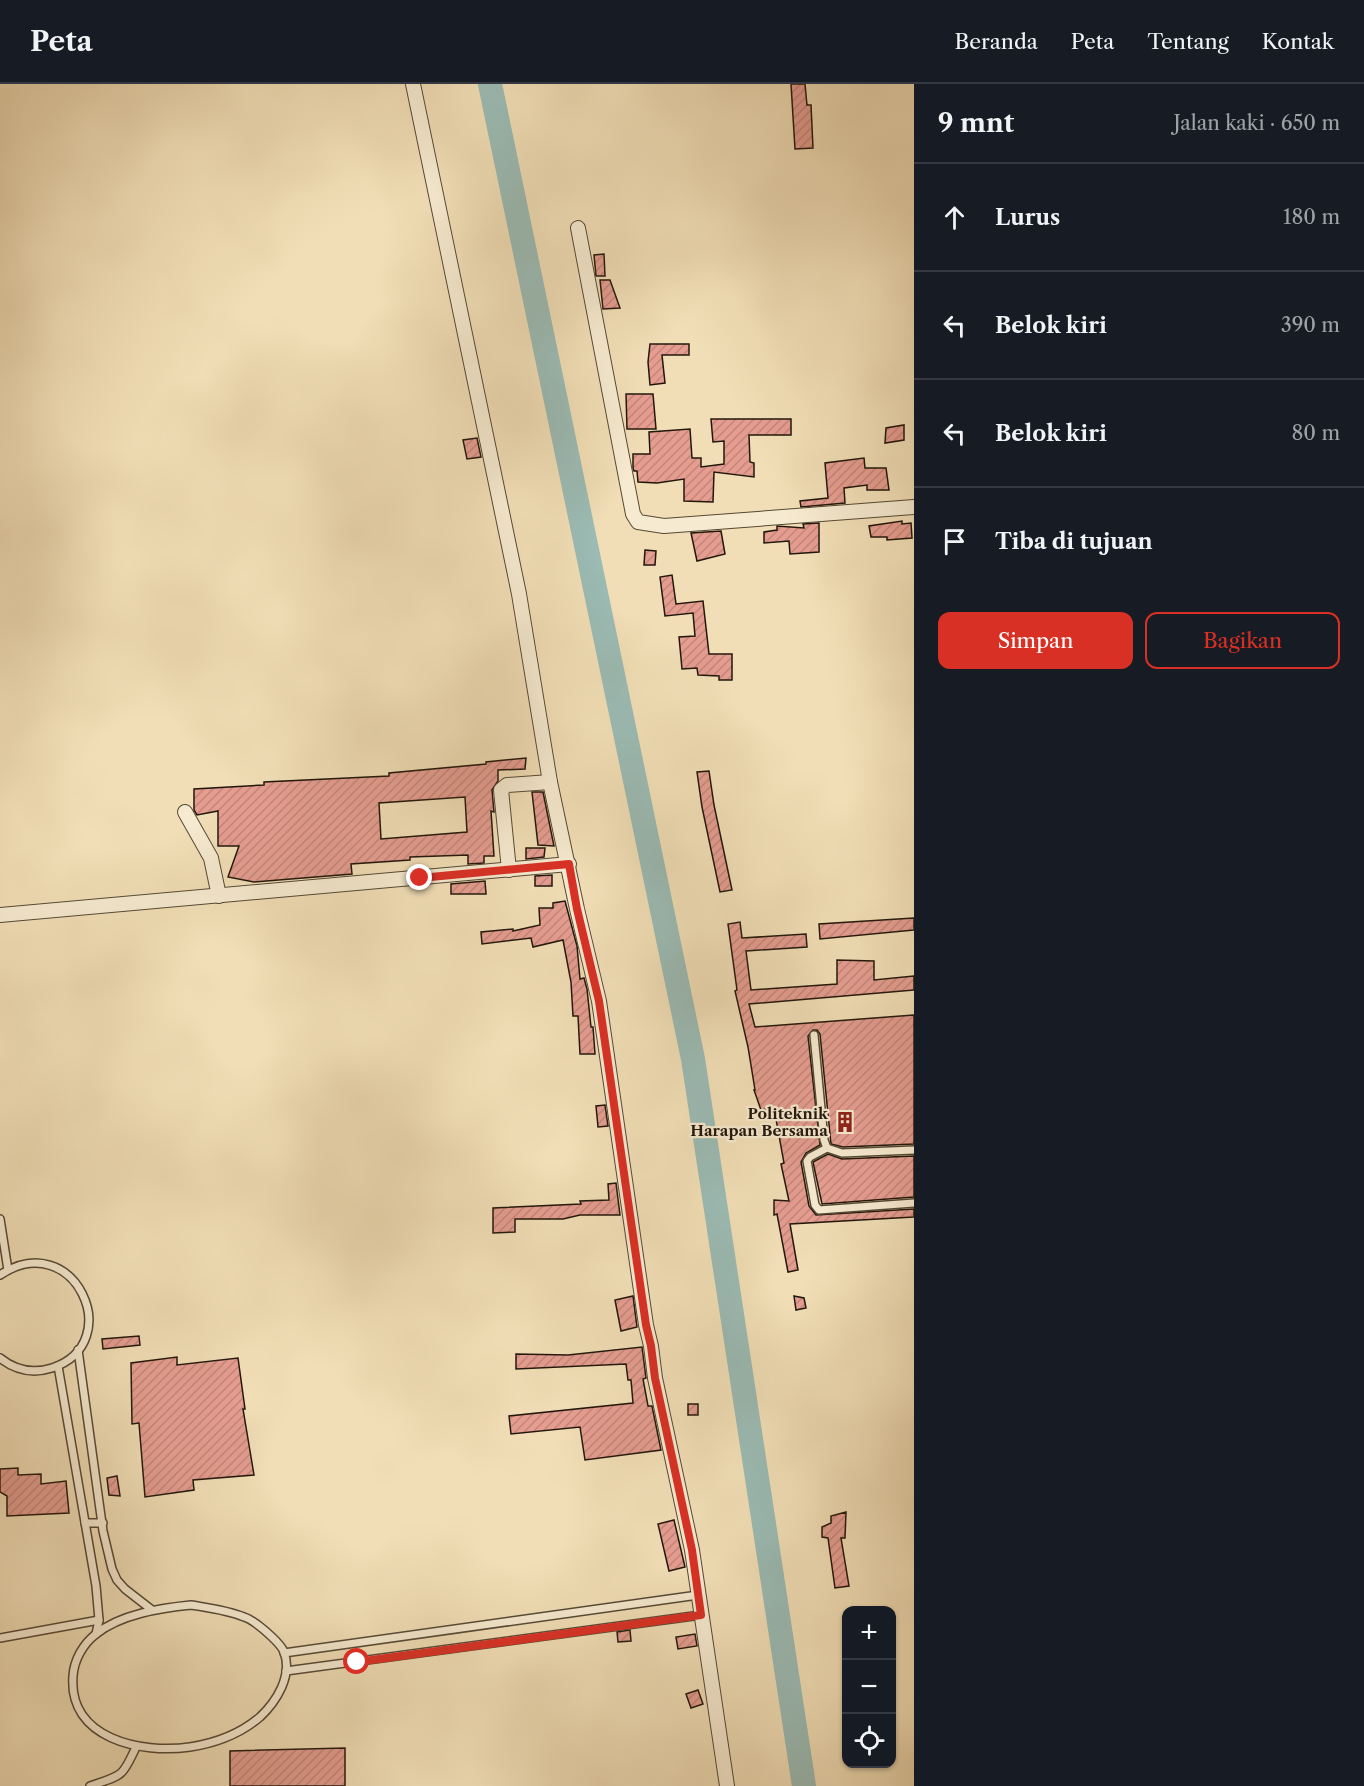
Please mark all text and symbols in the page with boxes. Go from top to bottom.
text: Peta [30,24,93,58]
text: Beranda [955,29,1038,54]
text: Peta [1071,29,1114,54]
text: Tentang [1147,29,1229,54]
text: Kontak [1262,29,1334,54]
text: 9 mnt [938,107,1014,139]
text: Jalan kaki · 650 m [1173,111,1340,135]
icon: ahead [938,201,971,234]
text: Lurus [995,204,1060,231]
text: 180 m [1283,205,1340,229]
icon: left [938,309,971,342]
text: Belok kiri [995,312,1107,339]
text: 390 m [1281,313,1340,337]
icon: left [938,417,971,450]
text: Belok kiri [995,420,1107,447]
text: 80 m [1292,421,1340,445]
icon: arrive [938,525,971,558]
text: Tiba di tujuan [995,528,1153,555]
button: Simpan [938,612,1133,669]
button: Bagikan [1145,612,1340,669]
route end [406,864,432,890]
place label: Politeknik Harapan Bersama [690,1104,829,1140]
building icon: Politeknik Harapan Bersama [833,1110,857,1134]
map controls [842,1606,896,1768]
button: + [842,1606,896,1660]
route start [343,1648,369,1674]
button: − [842,1660,896,1714]
button: locate [842,1714,896,1768]

